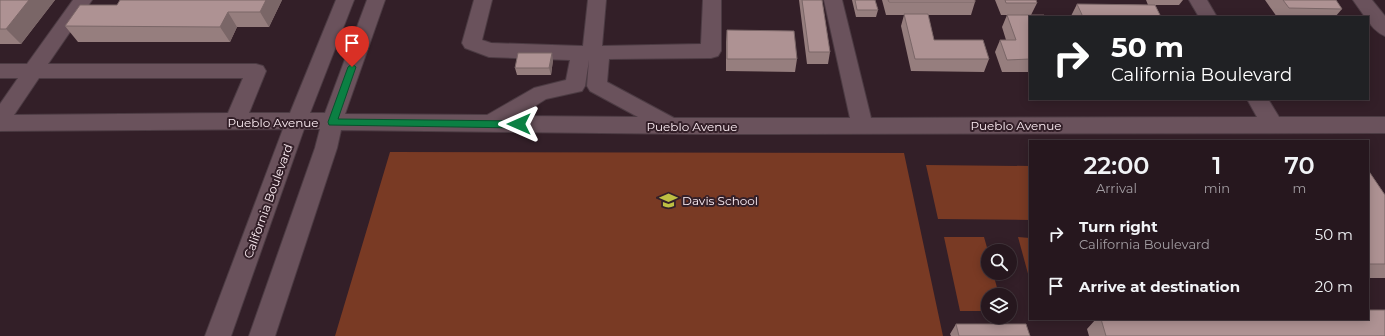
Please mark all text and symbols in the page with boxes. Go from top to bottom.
pin [335,26,369,67]
text: 50 m [1111,30,1184,64]
icon: arrive [341,32,363,54]
icon: right [1045,32,1097,84]
text: California Boulevard [1111,64,1292,86]
position arrow [498,103,540,145]
street label: Pueblo Avenue [227,115,319,130]
street label: Pueblo Avenue [970,118,1062,133]
street label: Pueblo Avenue [646,119,738,134]
street label: California Boulevard [240,142,296,260]
text: 22:00 [1083,151,1149,180]
text: 1 [1212,151,1221,180]
text: 70 [1284,151,1315,180]
text: Arrival [1096,180,1137,196]
text: min [1204,180,1230,196]
text: m [1293,180,1306,196]
school or university icon: Davis School [659,190,679,210]
place label: Davis School [682,193,758,208]
text: Turn right [1079,217,1158,236]
icon: right [1045,223,1067,245]
text: 50 m [1315,225,1353,244]
text: California Boulevard [1079,236,1210,252]
map controls [981,244,1017,324]
button: search [981,244,1017,280]
icon: arrive [1045,275,1067,297]
text: Arrive at destination [1079,277,1240,296]
text: 20 m [1315,277,1353,296]
button: layers [981,288,1017,324]

